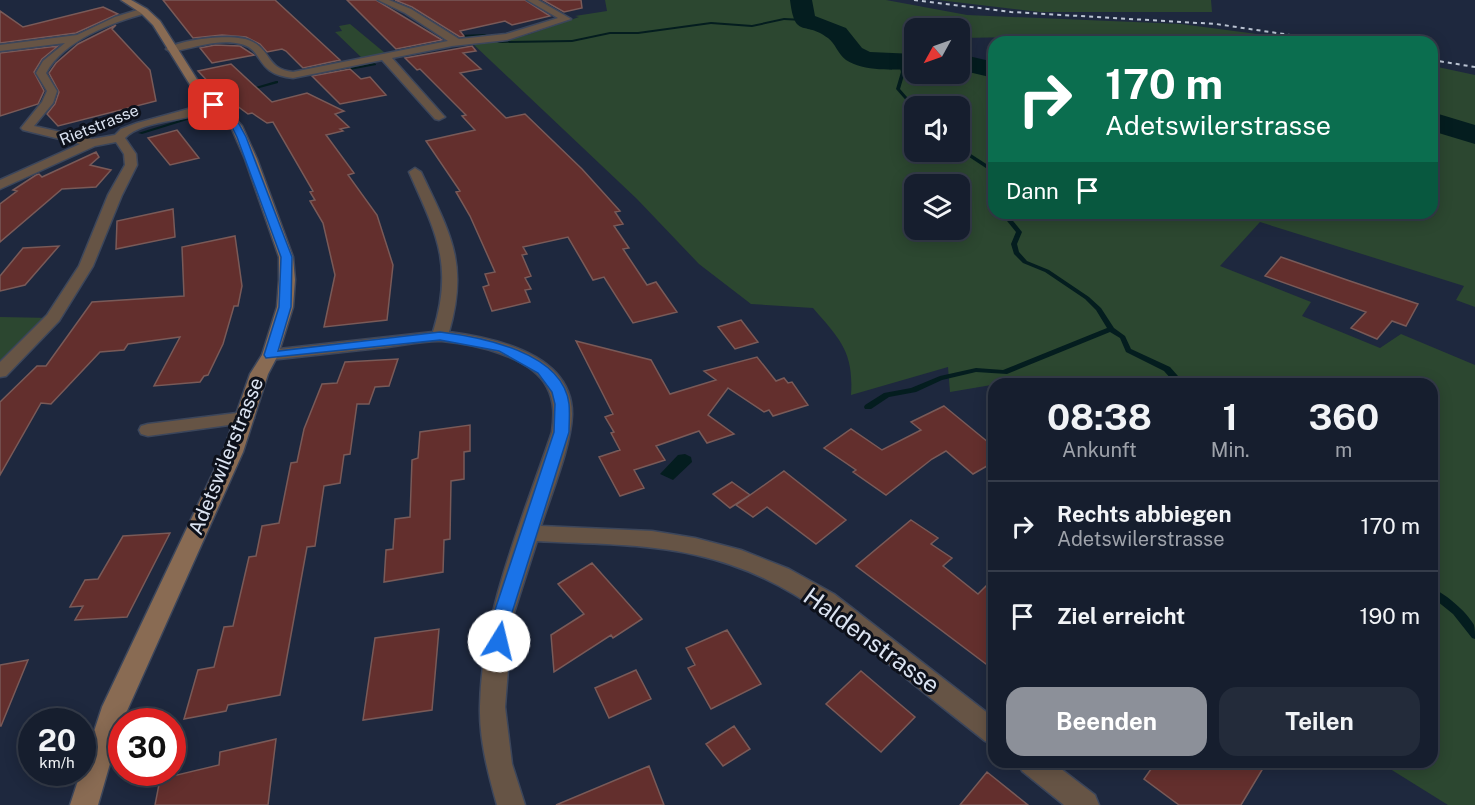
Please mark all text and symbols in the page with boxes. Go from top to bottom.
north arrow [904,18,970,84]
map controls [904,18,970,240]
text: 170 m [1105,59,1223,108]
icon: right [1006,60,1084,138]
pin [188,79,239,130]
icon: arrive [197,88,230,121]
button: sound [904,96,970,162]
street label: Rietstrasse [57,101,141,149]
text: Adetswilerstrasse [1105,109,1331,141]
button: layers [904,174,970,240]
icon: arrive [1071,174,1104,207]
text: Dann [1006,178,1059,204]
street label: Adetswilerstrasse [183,374,269,538]
text: 08:38 [1047,396,1152,438]
text: 1 [1222,396,1238,438]
text: 360 [1308,396,1379,438]
text: Ankunft [1062,438,1137,462]
text: Min. [1211,438,1250,462]
text: m [1335,438,1352,462]
text: Rechts abbiegen [1057,501,1232,527]
icon: right [1006,510,1039,543]
text: 170 m [1360,513,1420,539]
text: Adetswilerstrasse [1057,527,1225,551]
street label: Haldenstrasse [799,581,945,699]
icon: arrive [1006,600,1039,633]
text: Ziel erreicht [1057,603,1185,629]
text: 190 m [1360,603,1420,629]
position arrow [467,609,531,673]
button: Beenden [1006,687,1207,756]
button: Teilen [1219,687,1420,756]
speed limit sign: 30 [108,708,186,786]
text: 20 [38,722,76,758]
text: km/h [39,754,75,771]

